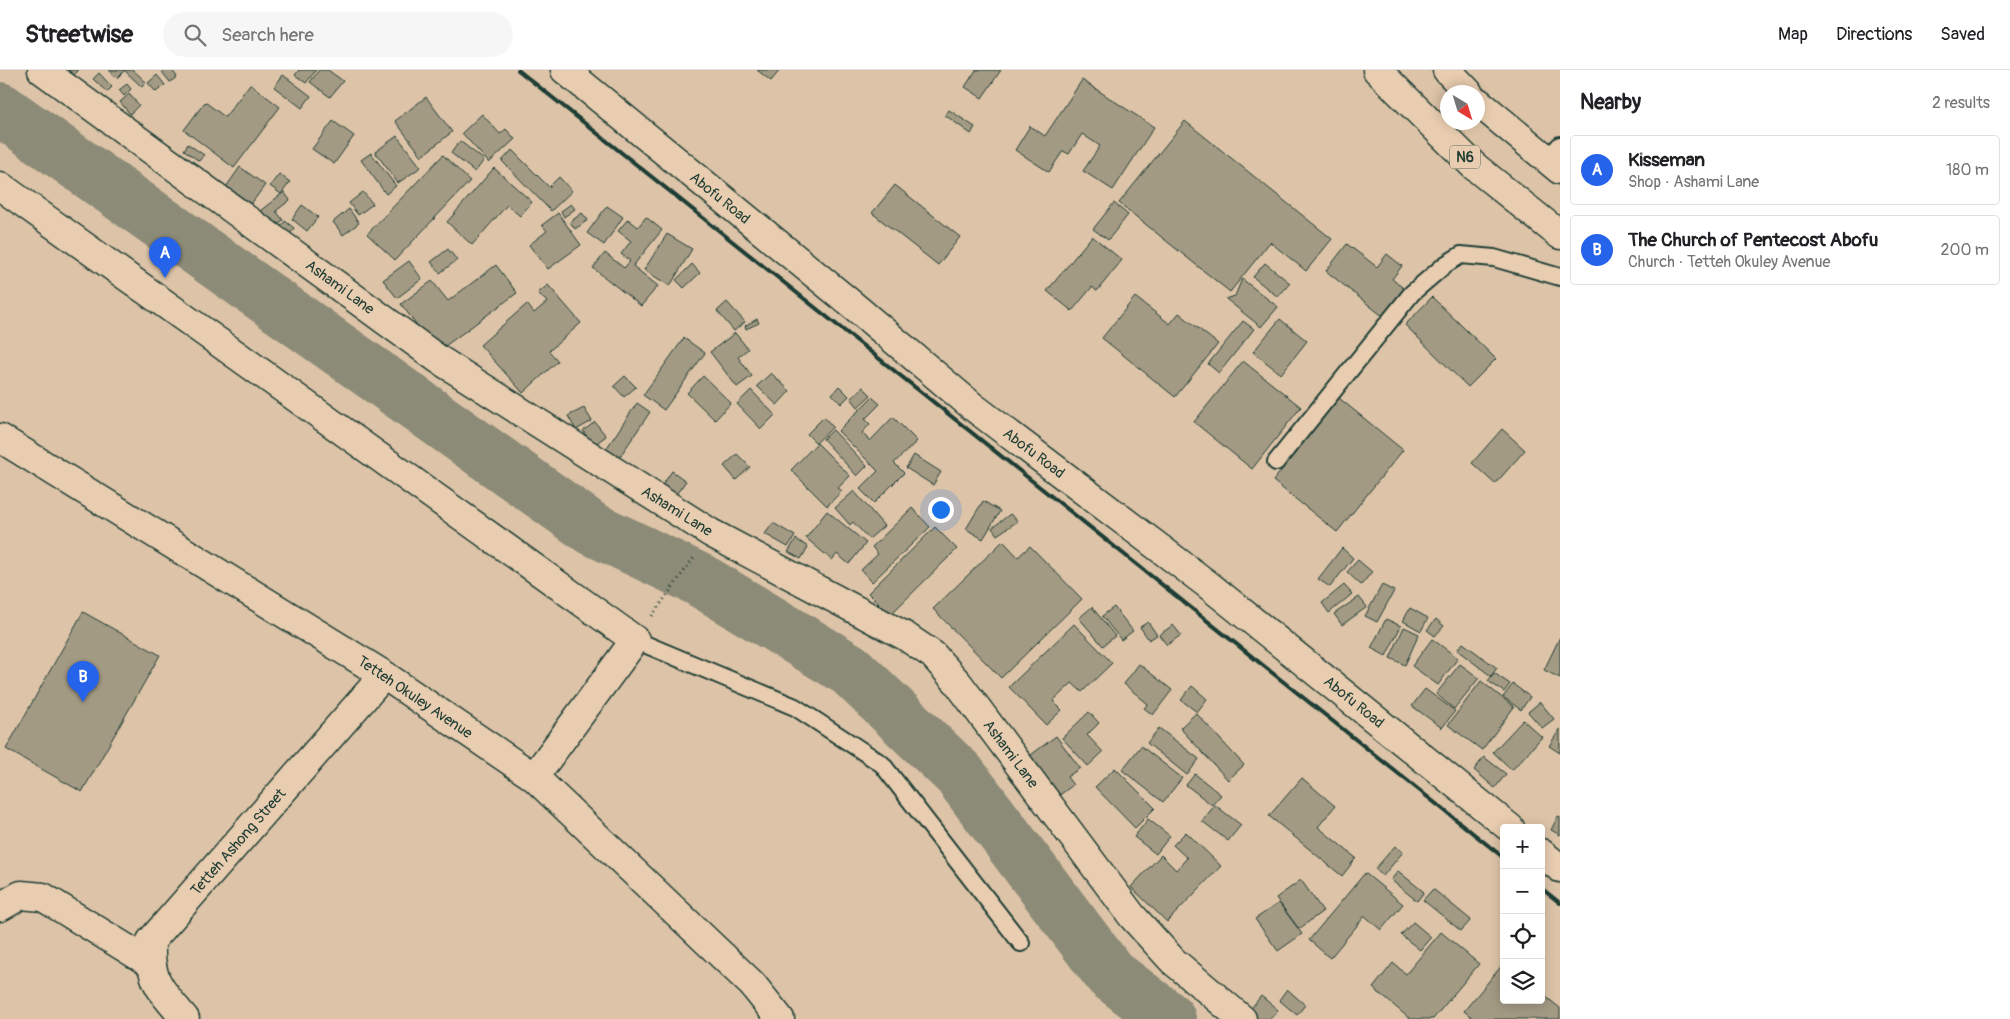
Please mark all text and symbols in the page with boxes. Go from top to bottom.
search box [163,12,513,57]
text: Streetwise [25,20,133,49]
icon: search [181,21,209,49]
text: Search here [221,23,314,47]
text: Map [1778,23,1808,46]
text: Directions [1836,23,1912,46]
text: Saved [1940,23,1985,46]
north arrow [1440,85,1485,130]
text: Nearby [1580,89,1641,116]
text: 2 results [1932,93,1990,113]
road number: N6 [1450,145,1480,168]
text: Kisseman [1628,148,1705,172]
text: A [1592,160,1602,180]
text: 180 m [1946,160,1989,180]
street label: Abofu Road [686,168,754,229]
text: Shop · Ashami Lane [1628,172,1759,192]
text: The Church of Pentecost Abofu [1628,228,1878,252]
pin: A [149,237,181,278]
text: B [1592,240,1602,260]
text: 200 m [1941,240,1989,260]
text: Church · Tetteh Okuley Avenue [1628,252,1831,272]
street label: Ashami Lane [302,256,378,319]
street label: Abofu Road [999,424,1068,483]
street label: Ashami Lane [638,482,716,541]
your location [928,497,954,523]
street label: Tetteh Okuley Avenue [354,652,476,743]
pin: B [67,661,99,702]
street label: Abofu Road [1320,672,1388,733]
street label: Ashami Lane [979,716,1043,793]
street label: Tetteh Ashong Street [187,784,291,900]
map controls [1500,824,1545,1004]
button: + [1500,824,1545,869]
button: − [1500,869,1545,914]
button: locate [1500,914,1545,959]
button: layers [1500,959,1545,1004]

